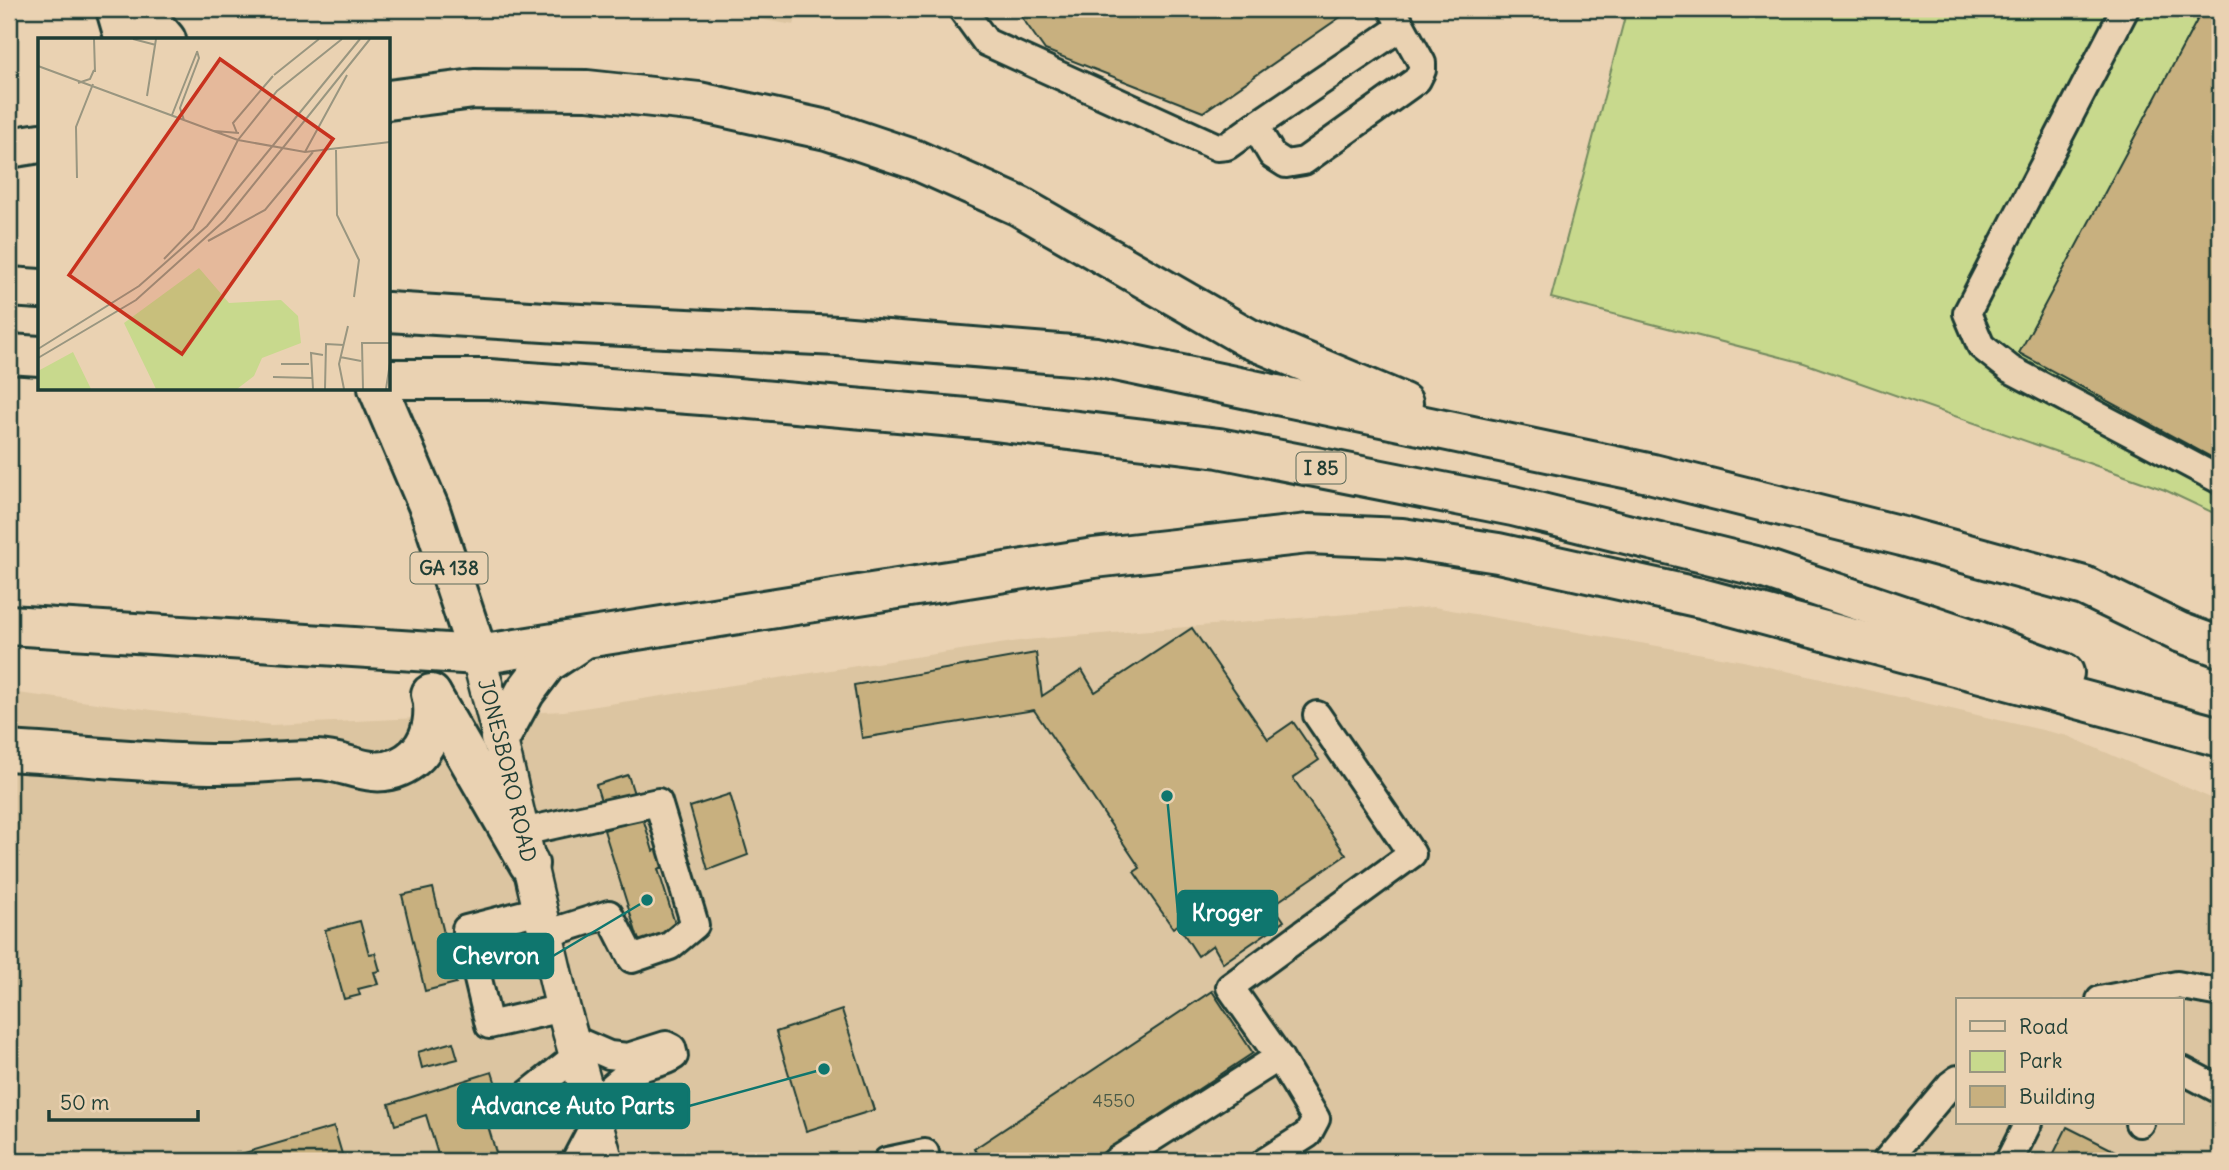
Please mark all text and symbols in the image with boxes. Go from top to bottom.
inset map [38,38,390,390]
road number: I 85 [1296,453,1346,484]
road number: GA 138 [410,552,488,583]
street label: JONESBORO ROAD [472,676,543,865]
callout: Kroger [1178,891,1277,935]
text: Kroger [1192,898,1263,927]
callout: Chevron [438,934,553,978]
text: Chevron [452,941,540,970]
legend [1956,998,2184,1124]
text: Road [2019,1013,2068,1040]
text: Park [2019,1047,2062,1074]
scale bar [49,1079,198,1123]
text: Building [2019,1083,2095,1110]
callout: Advance Auto Parts [458,1084,689,1128]
text: 50 m [60,1089,109,1116]
house number: 4550 [1093,1089,1135,1112]
text: Advance Auto Parts [471,1091,675,1120]

